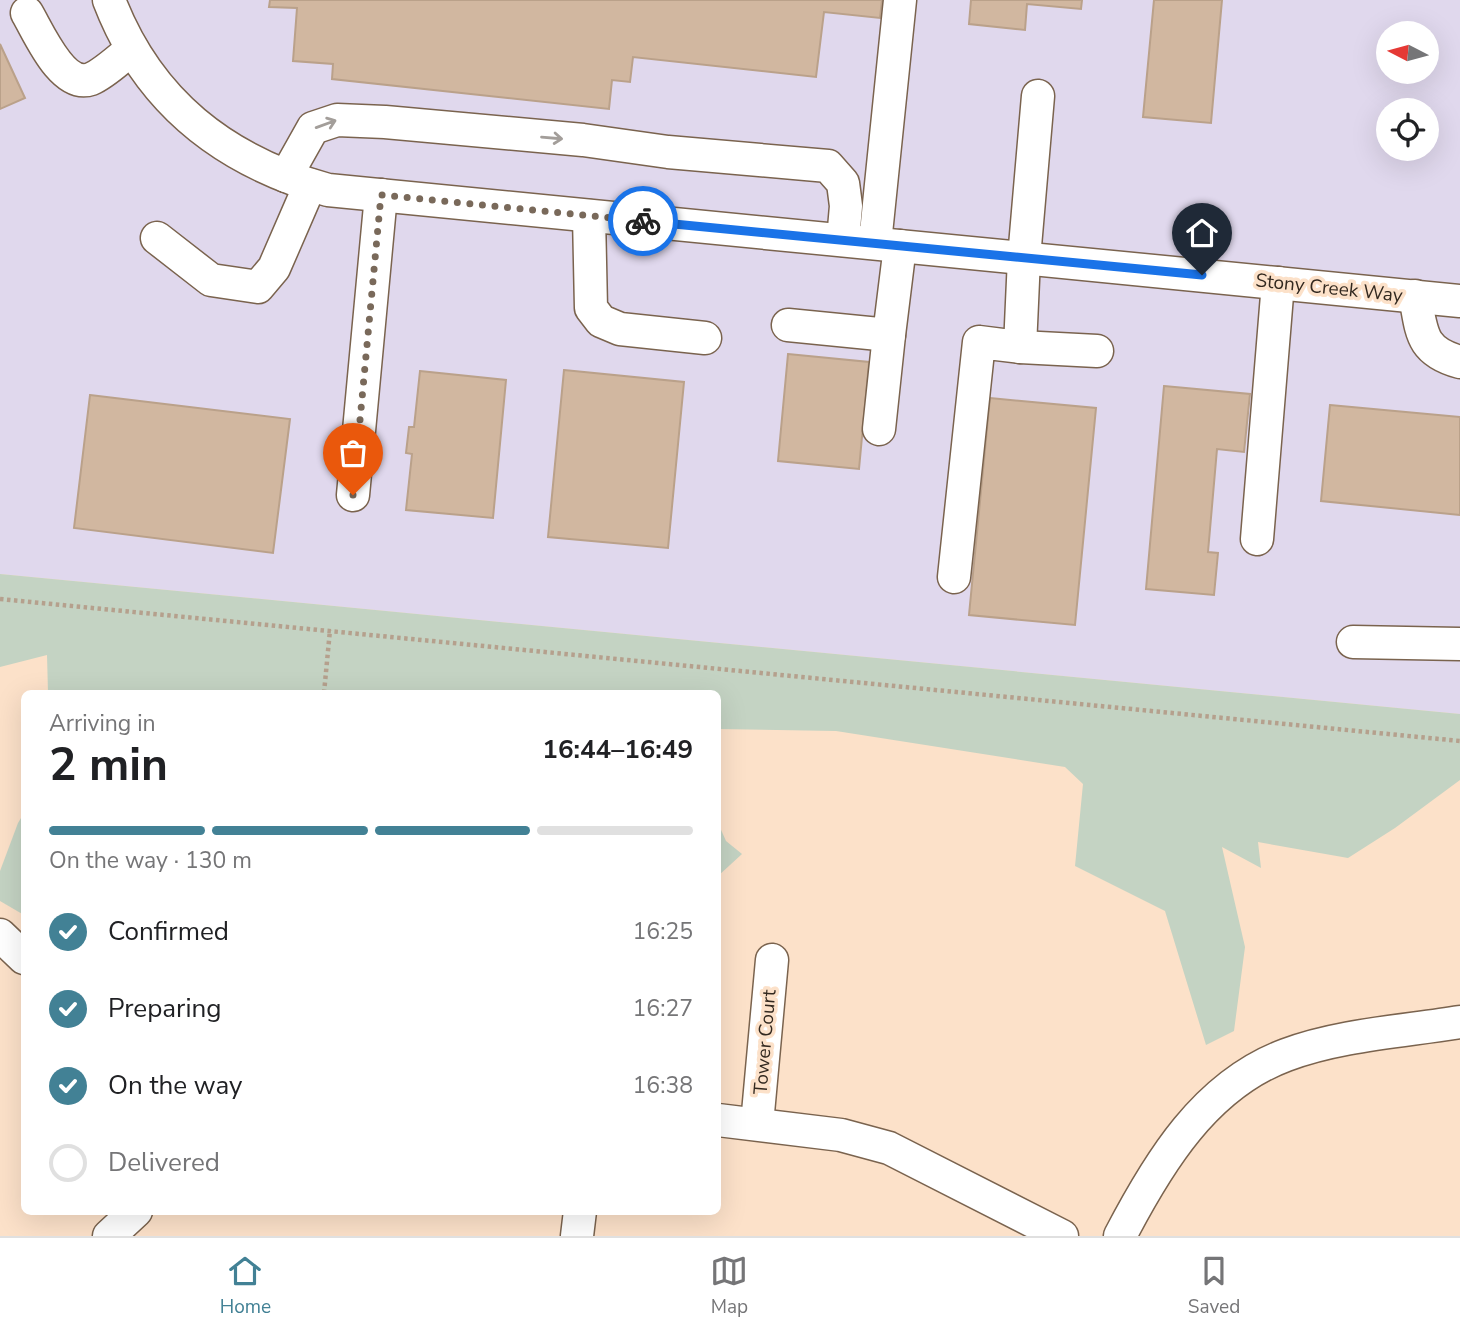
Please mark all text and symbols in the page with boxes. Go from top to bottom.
north arrow [1376,21,1438,84]
map controls [1376,21,1439,161]
button: locate [1376,98,1439,161]
one-way arrow [314,117,336,129]
one-way arrow [540,132,562,145]
courier [608,186,678,256]
icon: bike [624,202,662,240]
pin [1172,203,1232,275]
icon: home [1183,214,1221,252]
street label: Stony Creek Way [1254,267,1404,309]
pin [323,423,383,495]
icon: bag [334,434,372,472]
text: Arriving in [49,708,156,739]
text: 16:44–16:49 [542,732,693,767]
text: 2 min [49,733,168,796]
text: On the way · 130 m [49,845,252,876]
icon: check [49,913,87,951]
text: Confirmed [108,914,229,949]
text: 16:25 [633,916,693,947]
street label: Tower Court [747,988,783,1096]
icon: check [49,990,87,1028]
text: Preparing [108,991,221,1026]
text: 16:27 [633,993,693,1024]
icon: check [49,1067,87,1105]
text: On the way [108,1068,242,1103]
text: 16:38 [633,1070,693,1101]
text: Delivered [108,1145,220,1180]
tab: Home [220,1252,271,1320]
tab: Map [710,1252,748,1320]
tab: Saved [1188,1252,1240,1320]

